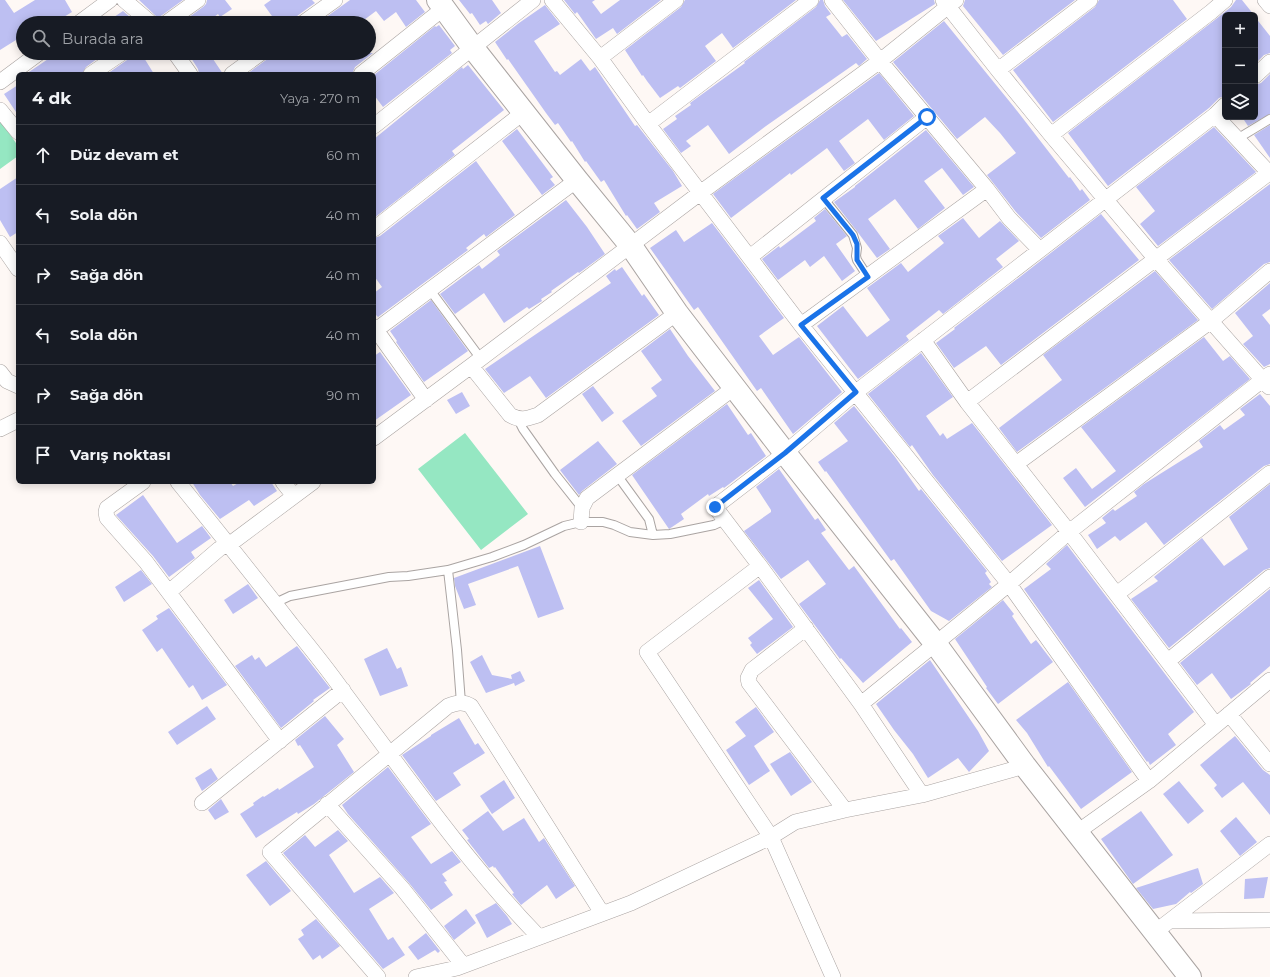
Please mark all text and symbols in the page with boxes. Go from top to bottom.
map controls [1222,12,1258,120]
button: + [1222,12,1258,48]
search box [16,16,376,60]
icon: search [30,27,52,49]
text: Burada ara [62,29,144,48]
button: − [1222,48,1258,84]
button: layers [1222,84,1258,120]
text: 4 dk [32,88,71,108]
text: Yaya · 270 m [280,90,360,106]
route start [918,108,936,126]
icon: ahead [32,144,54,166]
text: Düz devam et [70,145,179,164]
text: 60 m [326,147,360,163]
icon: left [32,204,54,226]
text: Sola dön [70,205,138,224]
text: 40 m [326,207,360,223]
icon: right [32,264,54,286]
text: Sağa dön [70,265,143,284]
text: 40 m [326,267,360,283]
icon: left [32,324,54,346]
text: Sola dön [70,325,138,344]
text: 40 m [326,327,360,343]
icon: right [32,384,54,406]
text: Sağa dön [70,385,143,404]
text: 90 m [326,387,360,403]
icon: arrive [32,444,54,466]
text: Varış noktası [70,445,171,464]
route end [706,498,724,516]

